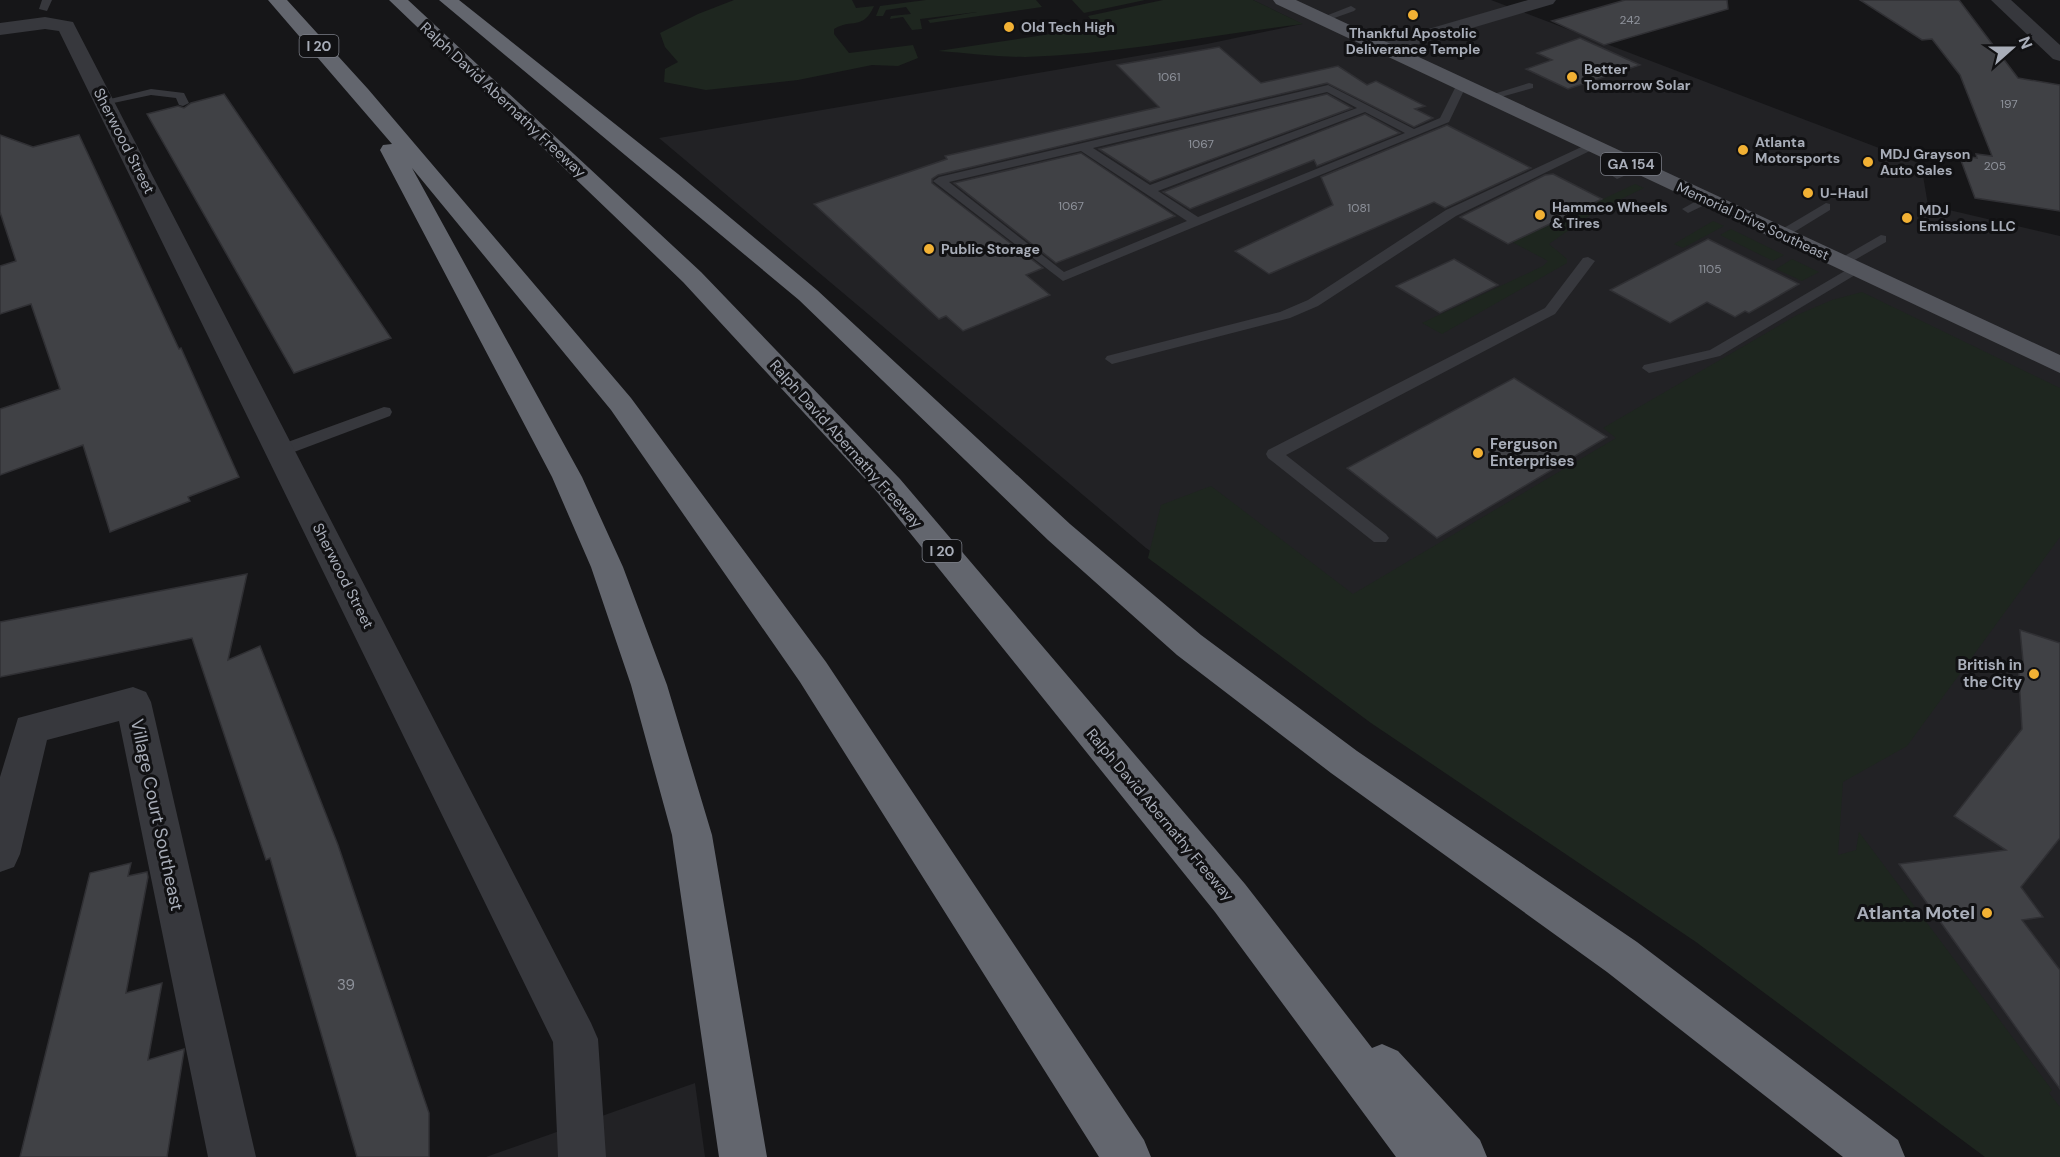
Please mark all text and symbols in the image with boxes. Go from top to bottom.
marker: Thankful Apostolic Deliverance Temple [1406,8,1420,22]
house number: 242 [1620,12,1641,28]
street label: Ralph David Abernathy Freeway [416,18,591,183]
place label: Old Tech High [1021,18,1115,36]
north arrow [1982,18,2042,78]
marker: Old Tech High [1002,20,1016,34]
place label: Thankful Apostolic Deliverance Temple [1346,24,1480,58]
text: N [2014,34,2037,52]
road number: I 20 [300,35,338,57]
place label: Better Tomorrow Solar [1584,60,1691,94]
house number: 1061 [1157,69,1181,85]
marker: Better Tomorrow Solar [1565,70,1579,84]
street label: Sherwood Street [89,85,159,197]
house number: 197 [2000,96,2018,112]
place label: Atlanta Motorsports [1755,133,1840,167]
house number: 1067 [1188,136,1214,152]
marker: Atlanta Motorsports [1736,143,1750,157]
place label: MDJ Grayson Auto Sales [1880,145,1971,179]
road number: GA 154 [1601,153,1661,175]
marker: MDJ Grayson Auto Sales [1861,155,1875,169]
house number: 205 [1984,158,2006,174]
street label: Memorial Drive Southeast [1674,178,1832,264]
place label: U-Haul [1820,184,1868,202]
marker: U-Haul [1801,186,1815,200]
house number: 1067 [1058,198,1084,214]
place label: Hammco Wheels & Tires [1552,198,1668,232]
house number: 1081 [1348,200,1370,216]
place label: MDJ Emissions LLC [1919,201,2016,235]
marker: Hammco Wheels & Tires [1533,208,1547,222]
marker: MDJ Emissions LLC [1900,211,1914,225]
place label: Public Storage [941,240,1040,258]
marker: Public Storage [922,242,936,256]
house number: 1105 [1698,261,1722,277]
street label: Ralph David Abernathy Freeway [765,356,927,533]
place label: Ferguson Enterprises [1490,434,1575,471]
marker: Ferguson Enterprises [1471,446,1485,460]
street label: Sherwood Street [308,520,378,632]
road number: I 20 [922,540,962,562]
place label: British in the City [1957,655,2022,692]
marker: British in the City [2027,667,2041,681]
street label: Village Court Southeast [125,717,189,913]
street label: Ralph David Abernathy Freeway [1082,725,1239,906]
place label: Atlanta Motel [1857,901,1975,925]
marker: Atlanta Motel [1980,906,1994,920]
house number: 39 [337,975,355,995]

